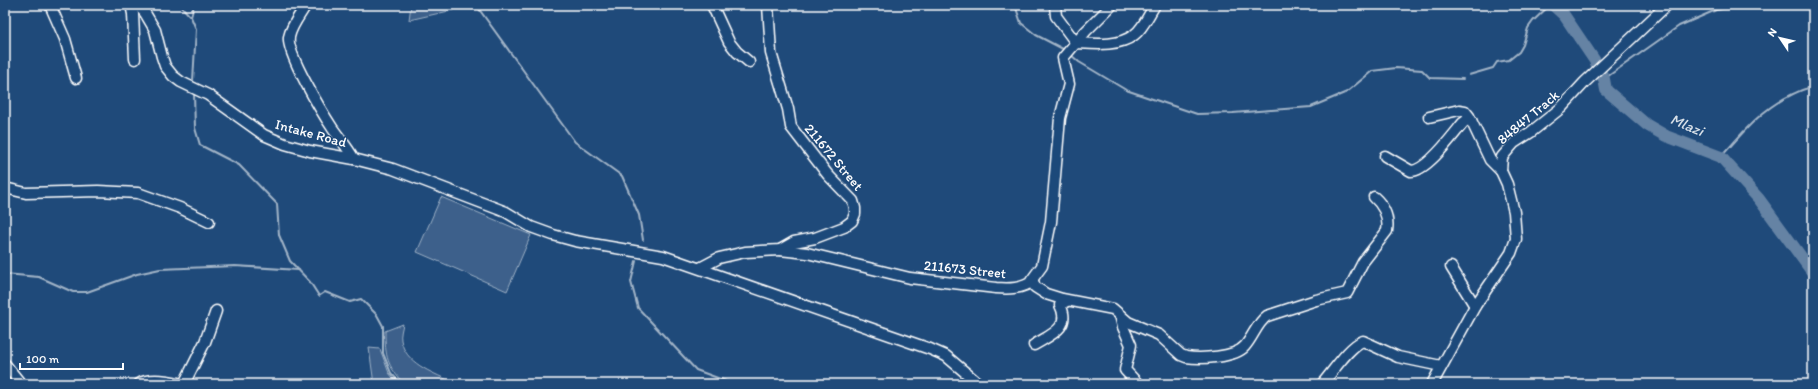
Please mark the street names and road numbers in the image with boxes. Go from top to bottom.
street label: 84847 Track [1494,86,1563,148]
street label: Intake Road [273,116,349,151]
street label: 211672 Street [801,120,867,194]
street label: 211673 Street [923,257,1007,282]

